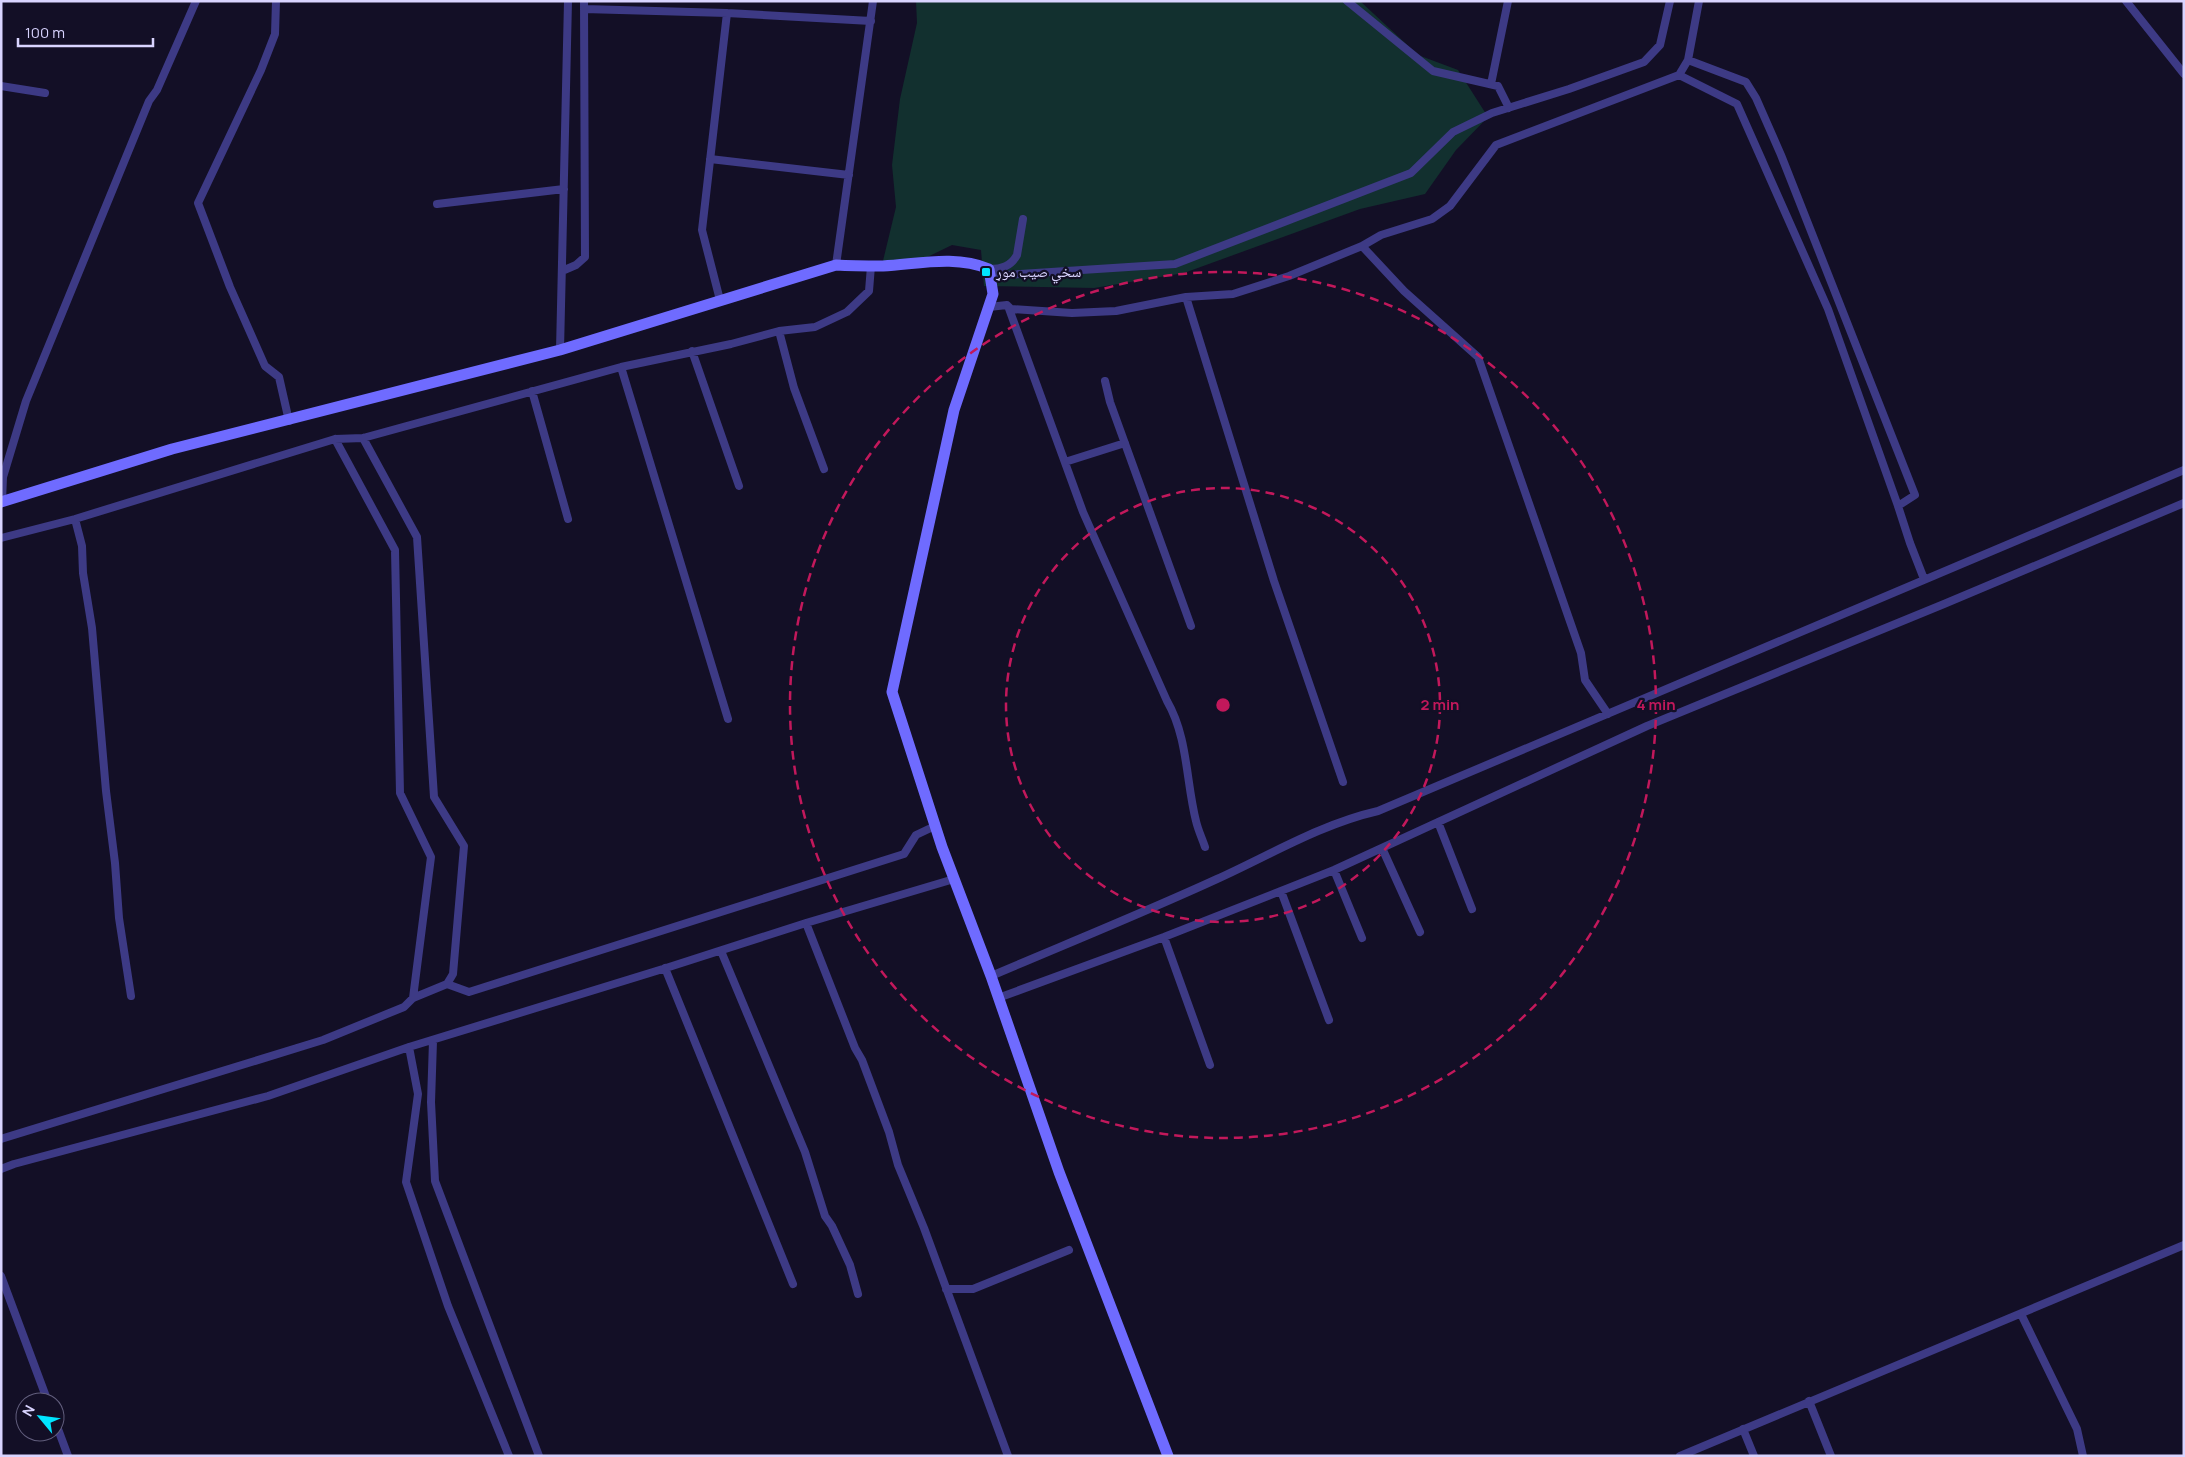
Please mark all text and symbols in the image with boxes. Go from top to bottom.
scale bar [18,15,152,47]
text: 100 m [25,22,65,43]
place label: سخي صیب موړ [995,261,1081,284]
marker: سخي صیب موړ [980,266,992,278]
text: 2 min [1420,694,1460,715]
text: 4 min [1636,694,1676,715]
centre of rings [1214,696,1232,714]
north arrow [15,1392,65,1442]
text: N [17,1401,39,1419]

